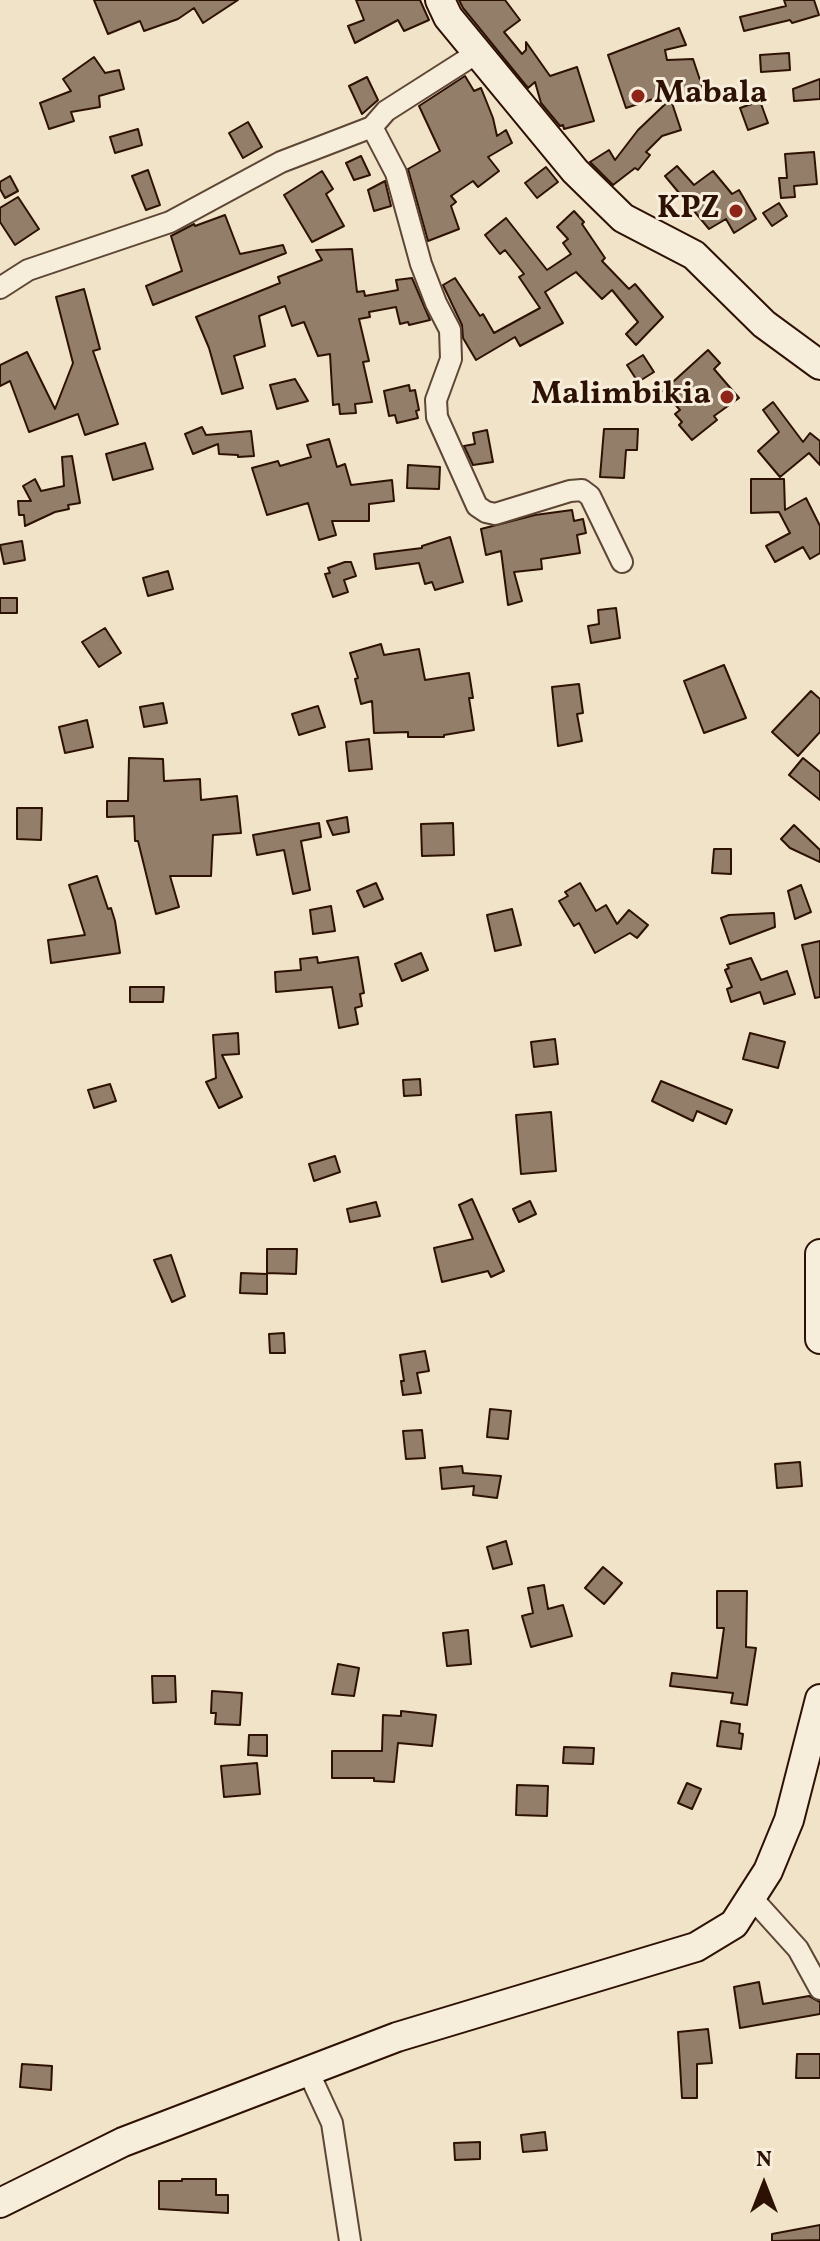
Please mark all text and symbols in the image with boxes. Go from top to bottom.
place label: Mabala [654,77,767,115]
marker: Mabala [629,87,647,105]
place label: KPZ [657,192,720,230]
marker: KPZ [727,202,745,220]
place label: Malimbikia [531,378,711,416]
marker: Malimbikia [718,388,736,406]
north arrow [724,2145,804,2225]
text: N [756,2145,772,2176]

